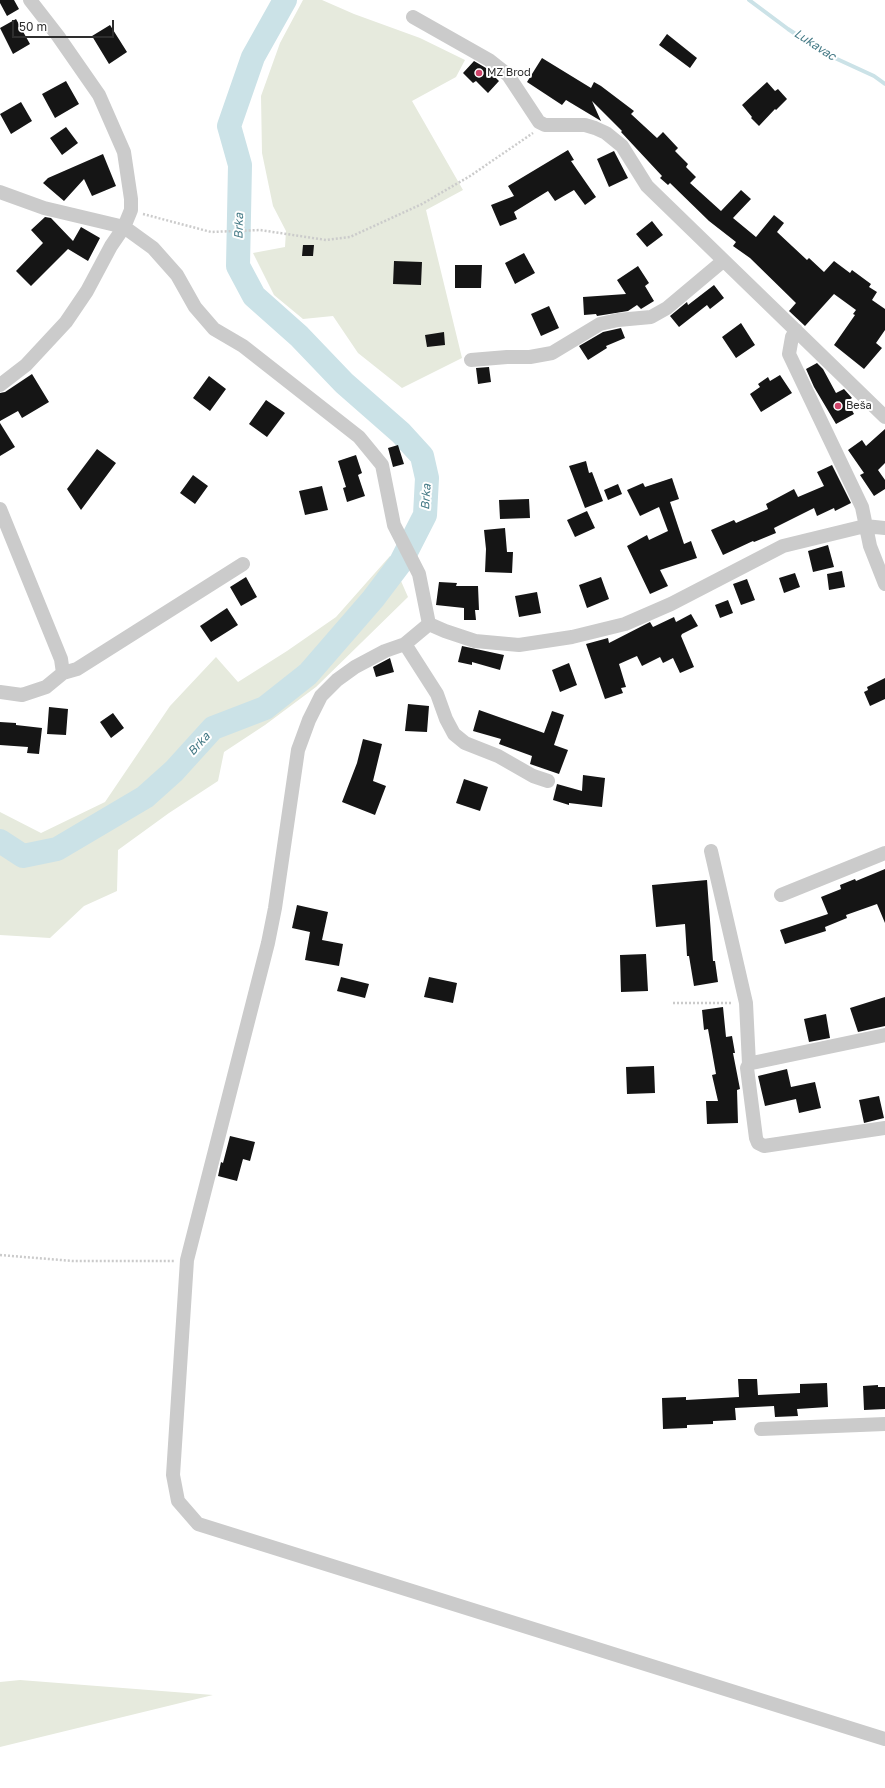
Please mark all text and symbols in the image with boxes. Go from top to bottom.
scale bar [14,12,116,38]
text: 50 m [19,19,47,34]
water label: Lukavac [791,26,839,64]
place label: MZ Brod [487,66,531,80]
marker: MZ Brod [474,68,484,78]
water label: Brka [232,213,246,239]
place label: Beša [846,399,872,413]
marker: Beša [833,401,843,411]
water label: Brka [418,483,434,511]
water label: Brka [185,729,213,759]

